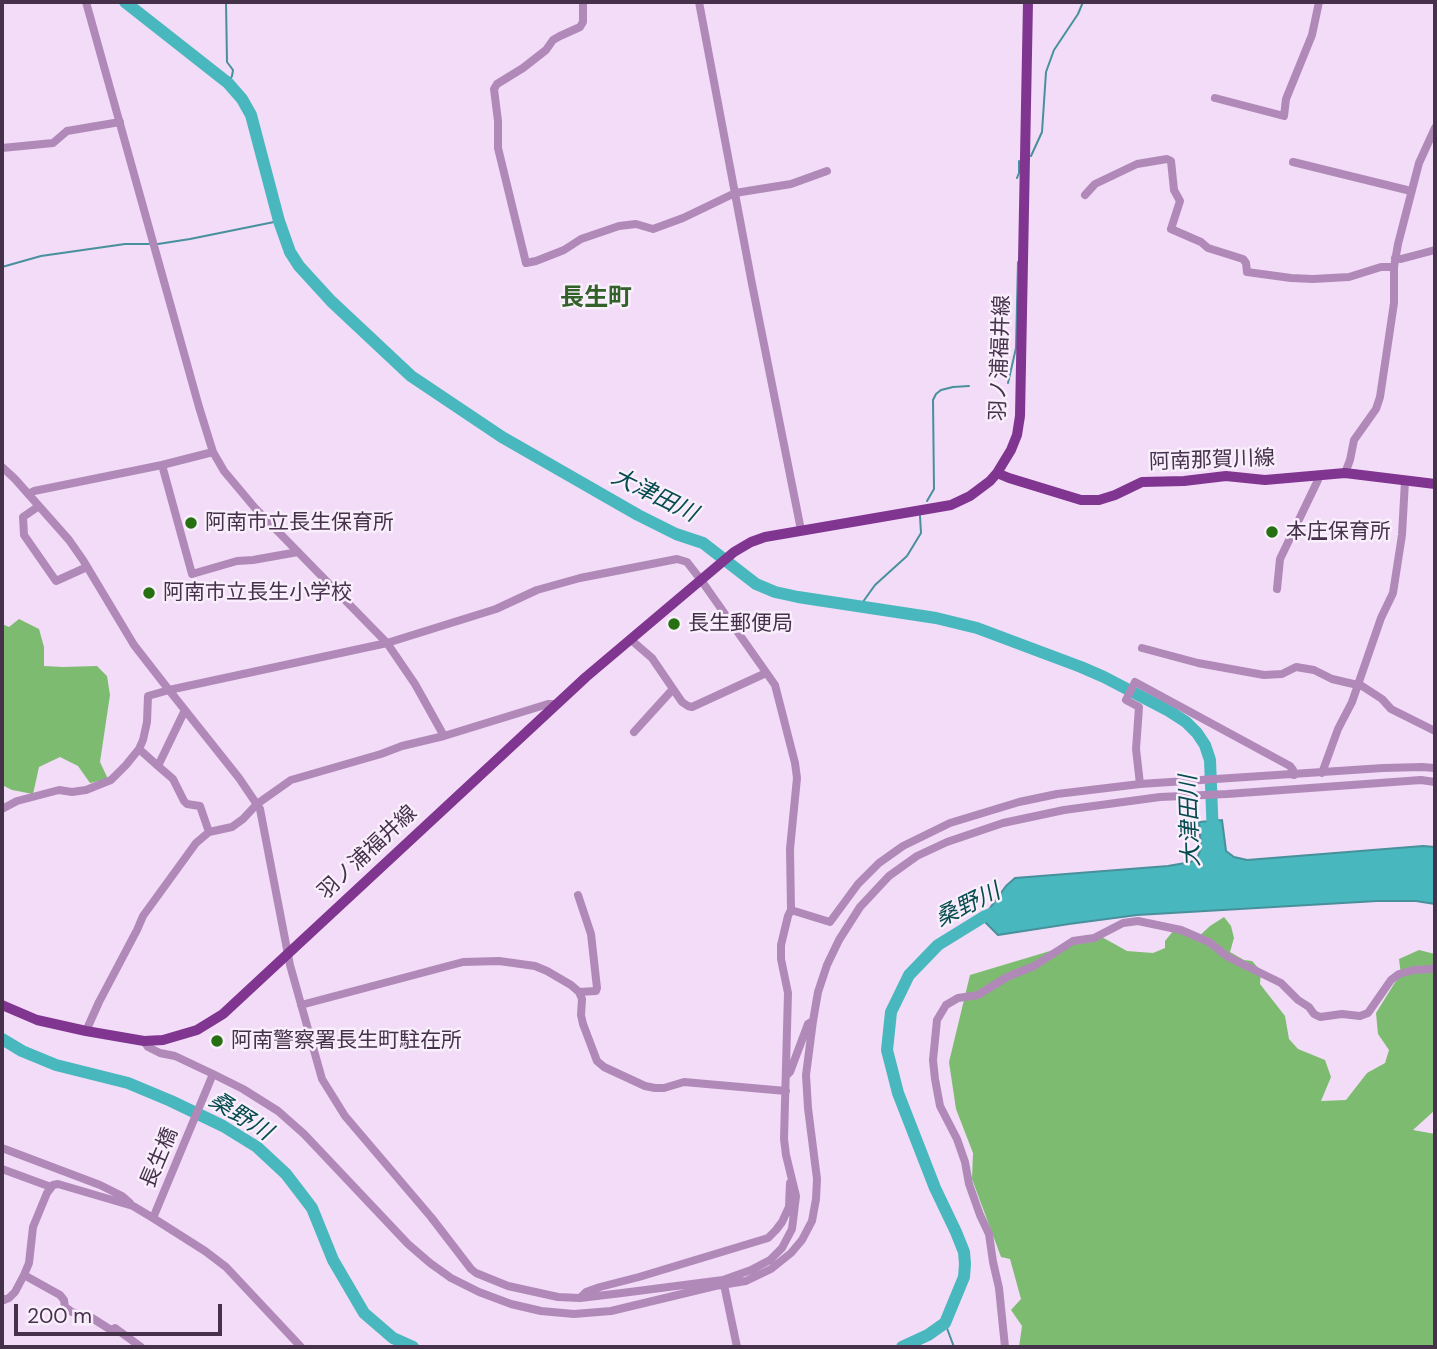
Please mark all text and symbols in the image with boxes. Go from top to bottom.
district label: 長生町 [560,285,632,313]
street label: 羽ノ浦福井線 [986,295,1016,421]
street label: 阿南那賀川線 [1149,446,1275,476]
water label: 大津田川 [607,463,701,529]
place label: 阿南市立長生保育所 [205,510,394,536]
marker: 阿南市立長生保育所 [183,515,199,531]
place label: 本庄保育所 [1286,519,1391,545]
marker: 本庄保育所 [1264,524,1280,540]
place label: 阿南市立長生小学校 [163,580,352,606]
marker: 阿南市立長生小学校 [141,585,157,601]
place label: 長生郵便局 [688,611,793,637]
marker: 長生郵便局 [666,616,682,632]
water label: 大津田川 [1176,775,1206,867]
street label: 羽ノ浦福井線 [313,801,423,905]
water label: 桑野川 [931,878,1005,934]
place label: 阿南警察署長生町駐在所 [231,1028,462,1054]
marker: 阿南警察署長生町駐在所 [209,1033,225,1049]
water label: 桑野川 [203,1087,277,1147]
street label: 長生橋 [136,1124,184,1192]
scale bar [18,1290,226,1334]
text: 200 m [27,1302,92,1330]

